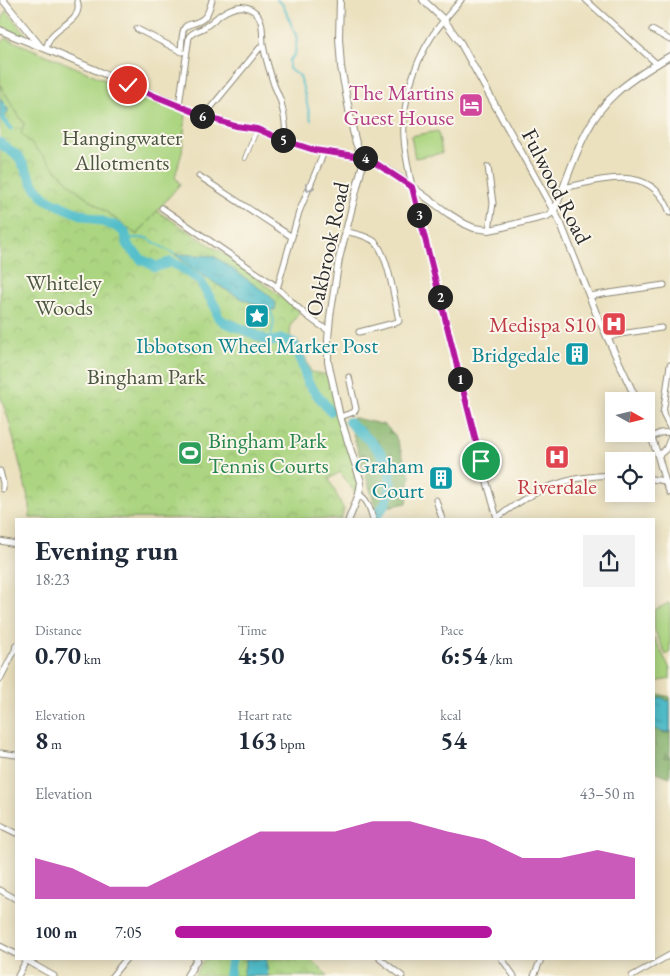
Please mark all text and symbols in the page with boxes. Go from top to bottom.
pin [107,64,149,106]
icon: check [114,71,142,99]
place label: The Martins Guest House [343,78,454,132]
hotel icon: The Martins Guest House [458,92,484,118]
pin: 6 [190,104,214,128]
text: 6 [199,107,206,125]
park label: Hangingwater Allotments [62,123,183,177]
street label: Fulwood Road [515,123,598,250]
pin: 5 [270,128,296,152]
text: 5 [280,131,287,149]
pin: 4 [352,146,378,170]
text: 4 [362,149,369,167]
street label: Oakbrook Road [299,178,356,319]
one-way arrow [305,184,315,192]
pin: 3 [406,202,432,228]
text: 3 [416,206,423,224]
park label: Whiteley Woods [26,268,102,322]
pin: 2 [428,284,452,310]
text: 2 [437,288,444,306]
place icon: Ibbotson Wheel Marker Post [244,303,270,329]
place label: Medispa S10 [489,310,596,339]
hospital icon: Medispa S10 [601,311,627,337]
place label: Ibbotson Wheel Marker Post [136,331,378,360]
place label: Bridgedale [472,340,560,369]
building icon: Bridgedale [564,341,590,367]
park label: Bingham Park [87,362,206,391]
pin: 1 [448,366,472,392]
text: 1 [457,370,464,388]
north arrow [605,392,655,442]
map controls [605,392,655,502]
place label: Bingham Park Tennis Courts [208,426,329,480]
sports icon: Bingham Park Tennis Courts [177,440,203,466]
pin [460,440,502,482]
hospital icon: Riverdale [544,444,570,470]
icon: arrive [467,447,495,475]
place label: Graham Court [355,451,424,505]
button: locate [605,452,655,502]
building icon: Graham Court [428,465,454,491]
place label: Riverdale [517,472,597,501]
text: Evening run [35,532,178,568]
button: share [583,535,635,587]
text: 18:23 [35,569,70,590]
text: Distance [35,621,82,639]
text: Time [238,621,267,639]
text: Pace [440,621,464,639]
text: 0.70 [35,639,81,671]
text: 4:50 [238,639,284,671]
text: 6:54 [440,639,487,671]
text: km [81,650,101,668]
text: /km [487,650,513,668]
text: Elevation [35,706,85,724]
text: Heart rate [238,706,292,724]
text: kcal [440,706,461,724]
text: 8 [35,724,48,756]
text: 163 [238,724,277,756]
text: 54 [440,724,467,756]
text: m [48,735,62,753]
text: bpm [277,735,306,753]
text: Elevation [35,783,93,804]
text: 43–50 m [580,783,635,804]
text: 100 m [35,922,77,943]
text: 7:05 [115,922,142,943]

